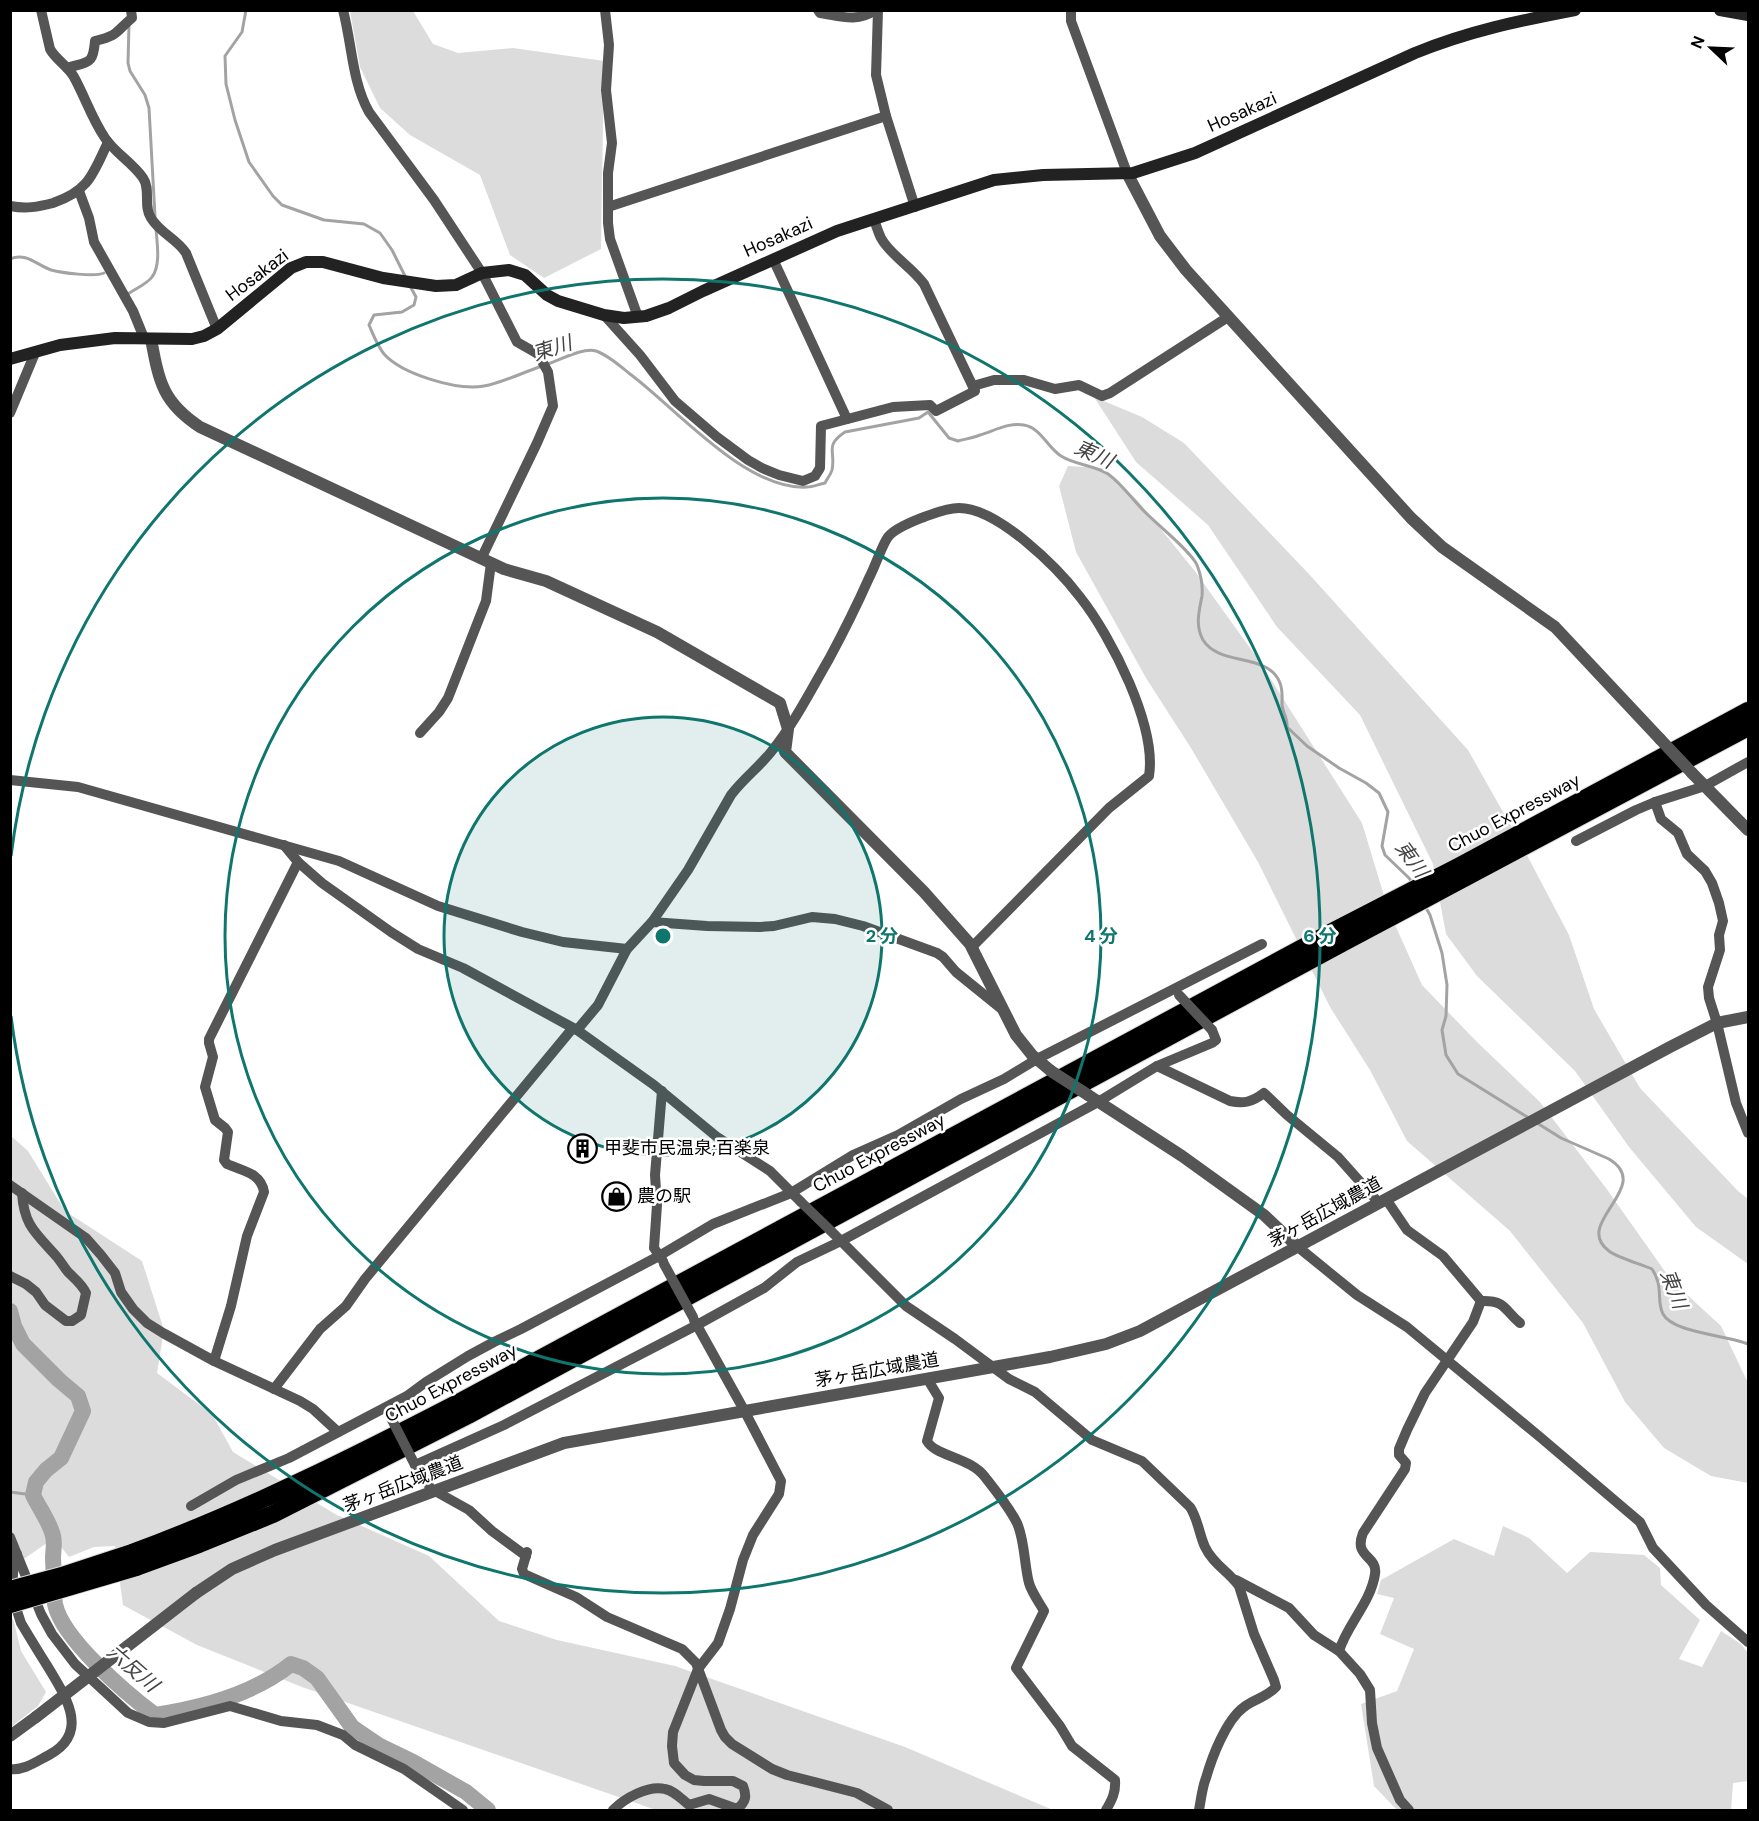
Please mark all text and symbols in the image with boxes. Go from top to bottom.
north arrow [1681,18,1741,78]
text: N [1686,33,1710,52]
street label: Hosakazi [1204,86,1280,138]
street label: Hosakazi [740,211,816,263]
street label: Hosakazi [221,243,293,307]
water label: 東川 [529,329,577,367]
water label: 東川 [1070,434,1119,475]
street label: Chuo Expressway [1444,768,1584,858]
water label: 東川 [1390,835,1435,884]
text: 2 分 [866,924,898,948]
text: 4 分 [1084,924,1118,948]
text: 6 分 [1303,924,1337,948]
centre of rings [653,926,673,946]
street label: Chuo Expressway [809,1108,949,1198]
building icon: 甲斐市民温泉;百楽泉 [567,1132,599,1164]
place label: 甲斐市民温泉;百楽泉 [604,1136,770,1160]
street label: 茅ヶ岳広域農道 [1264,1171,1386,1253]
shop icon: 農の駅 [600,1180,632,1212]
place label: 農の駅 [637,1184,691,1208]
water label: 東川 [1655,1266,1694,1314]
street label: Chuo Expressway [381,1338,521,1428]
street label: 茅ヶ岳広域農道 [813,1347,941,1393]
street label: 茅ヶ岳広域農道 [340,1450,466,1518]
water label: 六反川 [102,1639,166,1699]

